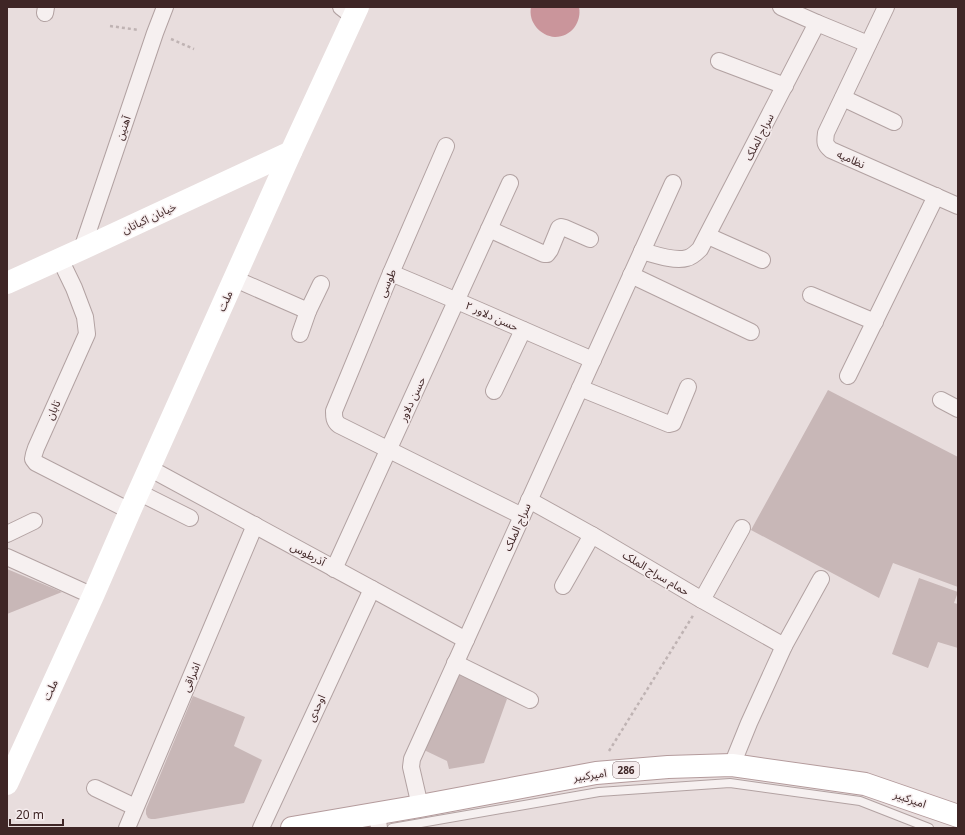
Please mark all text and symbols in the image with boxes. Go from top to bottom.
street label: سراج الملک [740,110,778,163]
street label: آهنین [111,113,134,142]
street label: نظامیه [835,146,868,171]
street label: خیابان اکباتان [119,198,179,237]
street label: طوسی [374,266,399,299]
street label: ملت [213,288,236,313]
street label: حسن دلاور ۲ [463,297,522,334]
street label: حسن دلاور [394,374,429,424]
street label: تابان [42,398,64,422]
street label: سراج الملک [499,500,535,554]
street label: آذرطوس [288,538,329,569]
street label: حمام سراج الملک [620,547,693,600]
street label: اشراقی [178,660,203,694]
street label: ملت [38,677,61,703]
street label: اوحدی [303,692,328,724]
road number: 286 [613,762,639,778]
street label: امیرکبیر [571,765,607,784]
street label: امیرکبیر [891,786,928,811]
scale bar [10,801,63,827]
text: 20 m [16,806,44,823]

